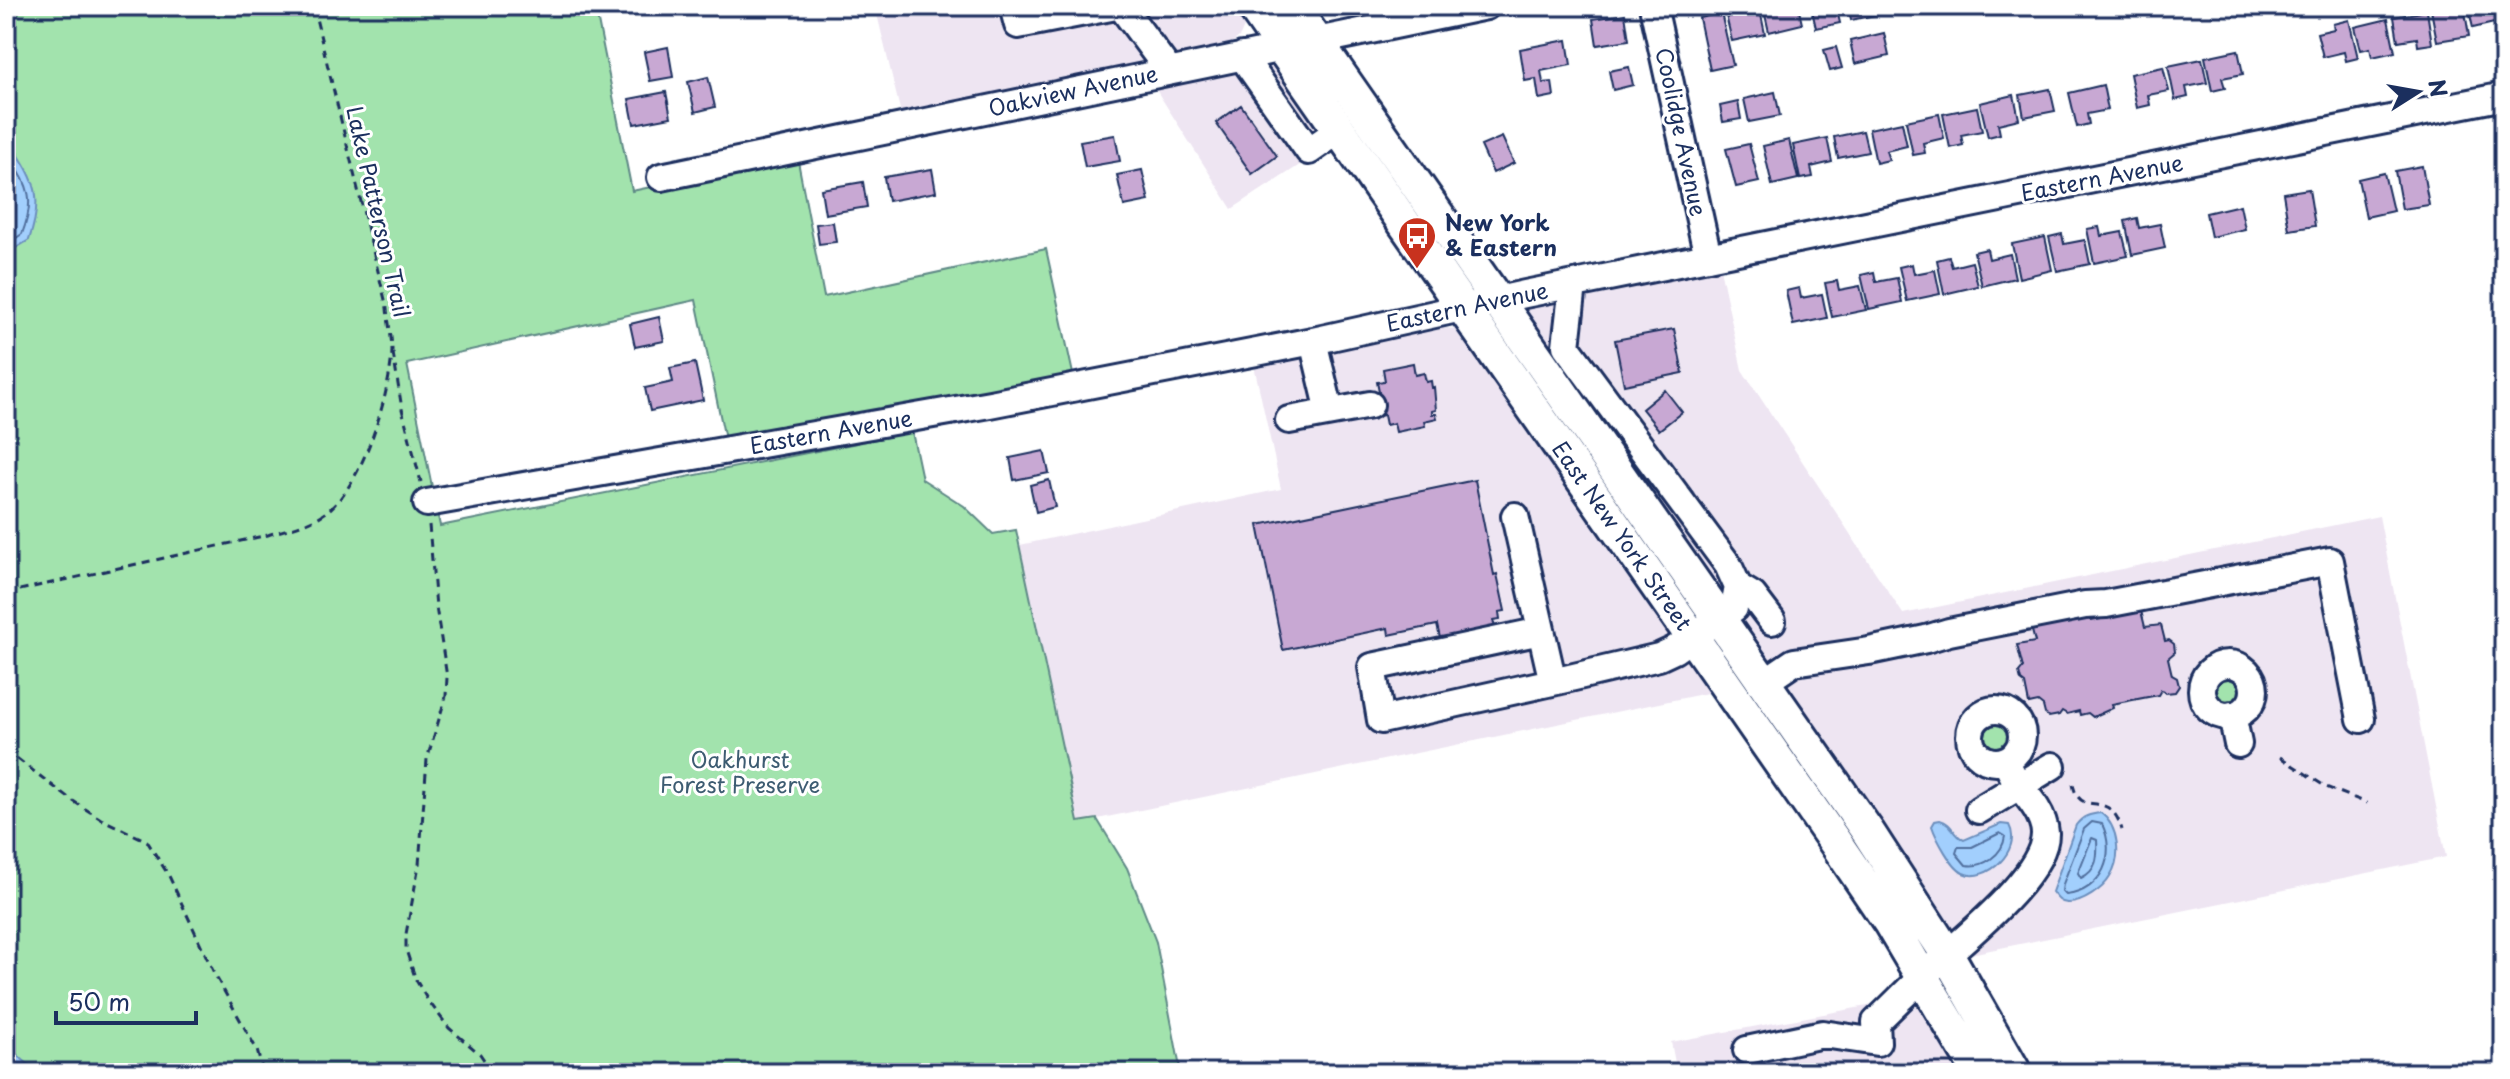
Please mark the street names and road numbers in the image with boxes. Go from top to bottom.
street label: Coolidge Avenue [1649,44,1716,219]
street label: Oakview Avenue [985,55,1160,124]
street label: Lake Patterson Trail [339,103,420,321]
street label: Eastern Avenue [2018,145,2186,208]
street label: Eastern Avenue [1383,272,1551,339]
street label: Eastern Avenue [747,400,915,461]
street label: East New York Street [1545,434,1701,637]

